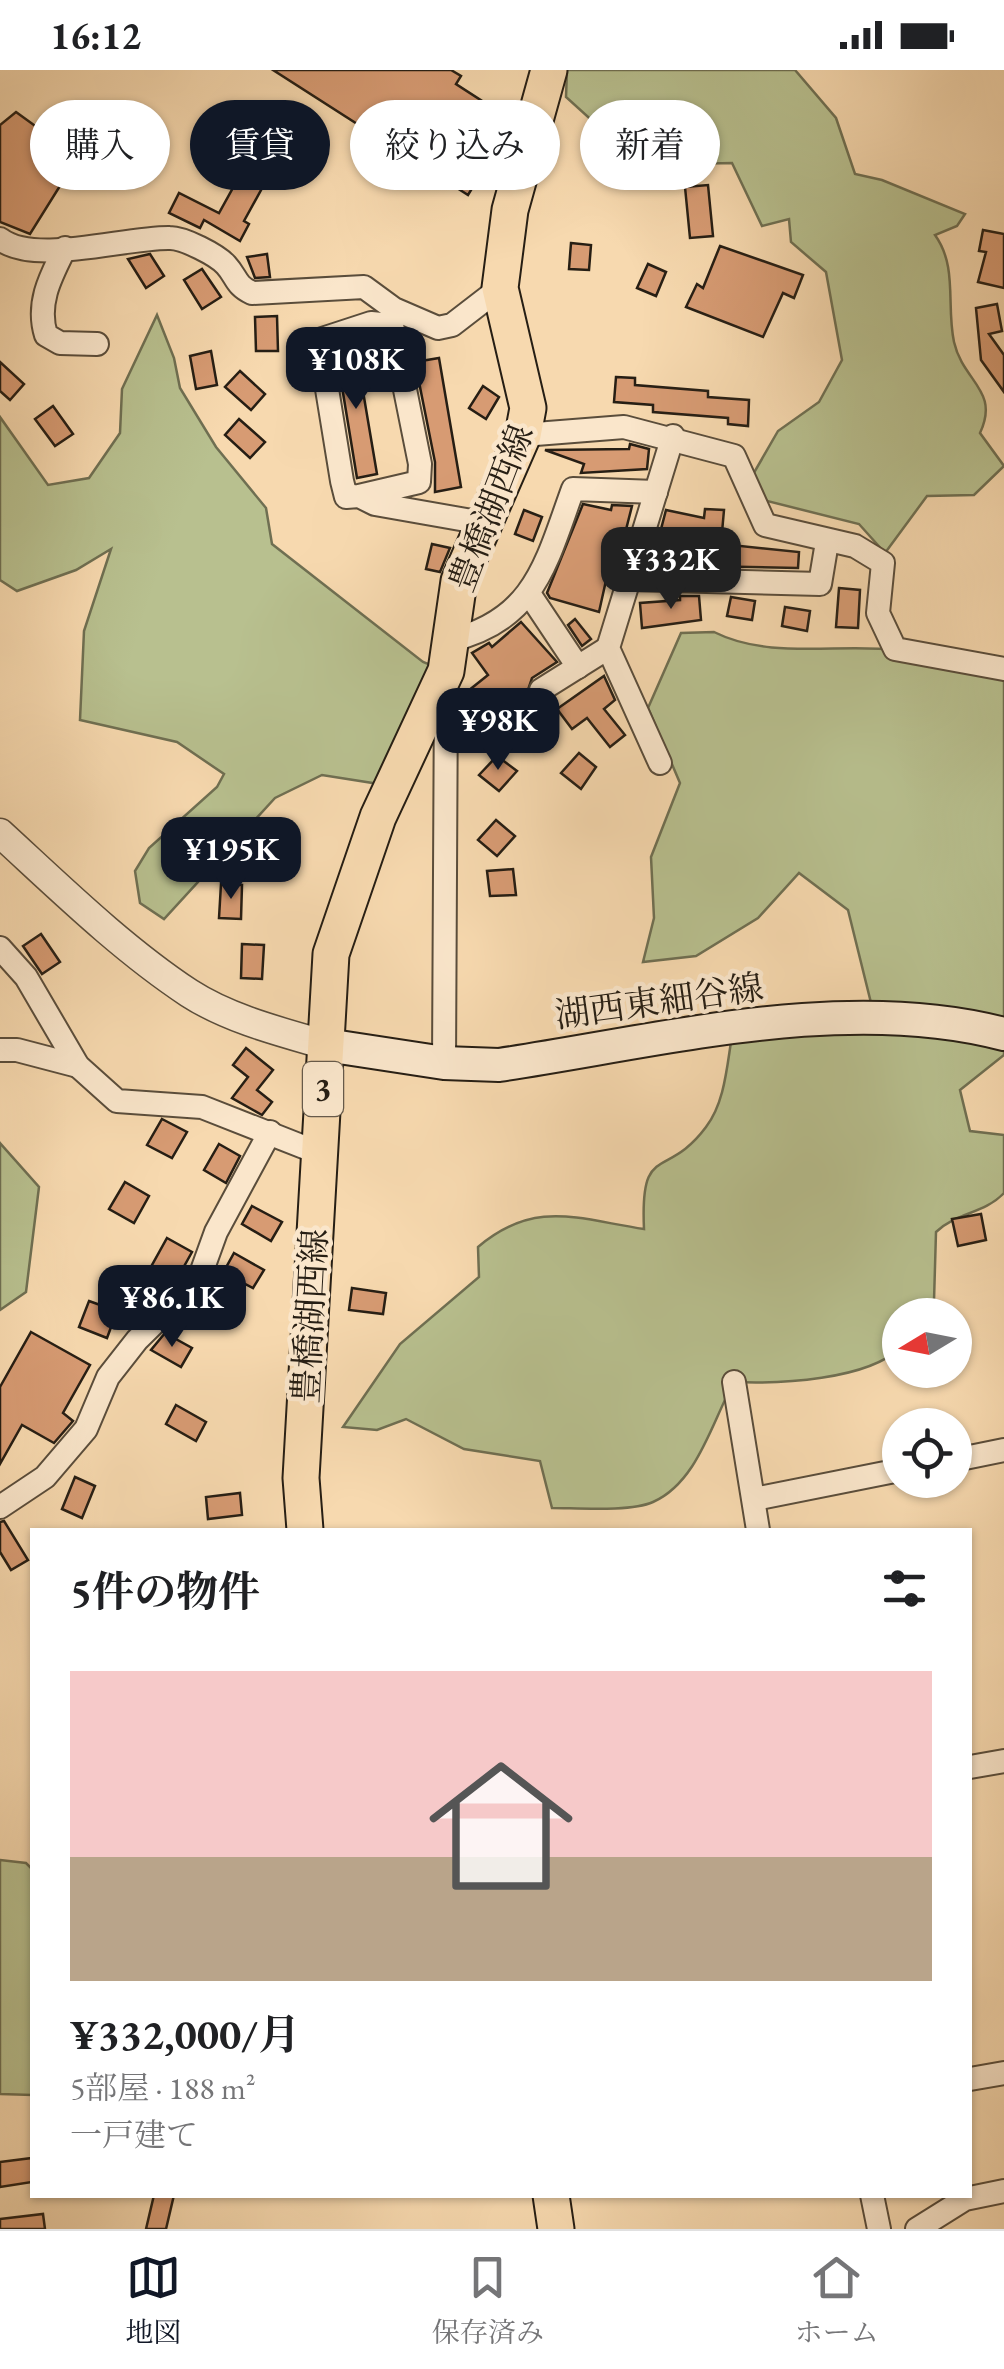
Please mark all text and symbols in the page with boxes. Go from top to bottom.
text: 16:12 [50,11,141,60]
chip: 購入 [30,100,170,190]
chip: 賃貸 [190,100,330,190]
chip: 絞り込み [350,100,560,190]
chip: 新着 [580,100,720,190]
pin: ¥108K [286,327,426,412]
text: ¥108K [308,338,404,380]
street label: 豊橋湖西線 [438,418,543,598]
pin: ¥332K [601,527,741,612]
text: ¥332K [623,538,719,580]
pin: ¥98K [439,688,557,773]
text: ¥98K [458,699,538,741]
pin: ¥195K [161,817,301,902]
text: ¥195K [183,828,279,870]
street label: 湖西東細谷線 [552,964,766,1037]
road number: 3 [303,1062,343,1116]
street label: 豊橋湖西線 [282,1227,337,1405]
pin: ¥86.1K [91,1265,253,1350]
text: ¥86.1K [120,1276,224,1318]
north arrow [882,1298,972,1388]
map controls [882,1298,972,1498]
button: locate [882,1408,972,1498]
icon: filters [877,1561,932,1616]
text: 5件の物件 [70,1564,260,1619]
icon: home [411,1736,591,1916]
text: ¥332,000/月 [70,2007,300,2062]
text: 5部屋 · 188 m² [70,2067,256,2109]
text: 一戸建て [70,2114,198,2156]
tab: 地図 [125,2250,181,2350]
tab: 保存済み [432,2250,544,2350]
tab: ホーム [795,2250,879,2350]

